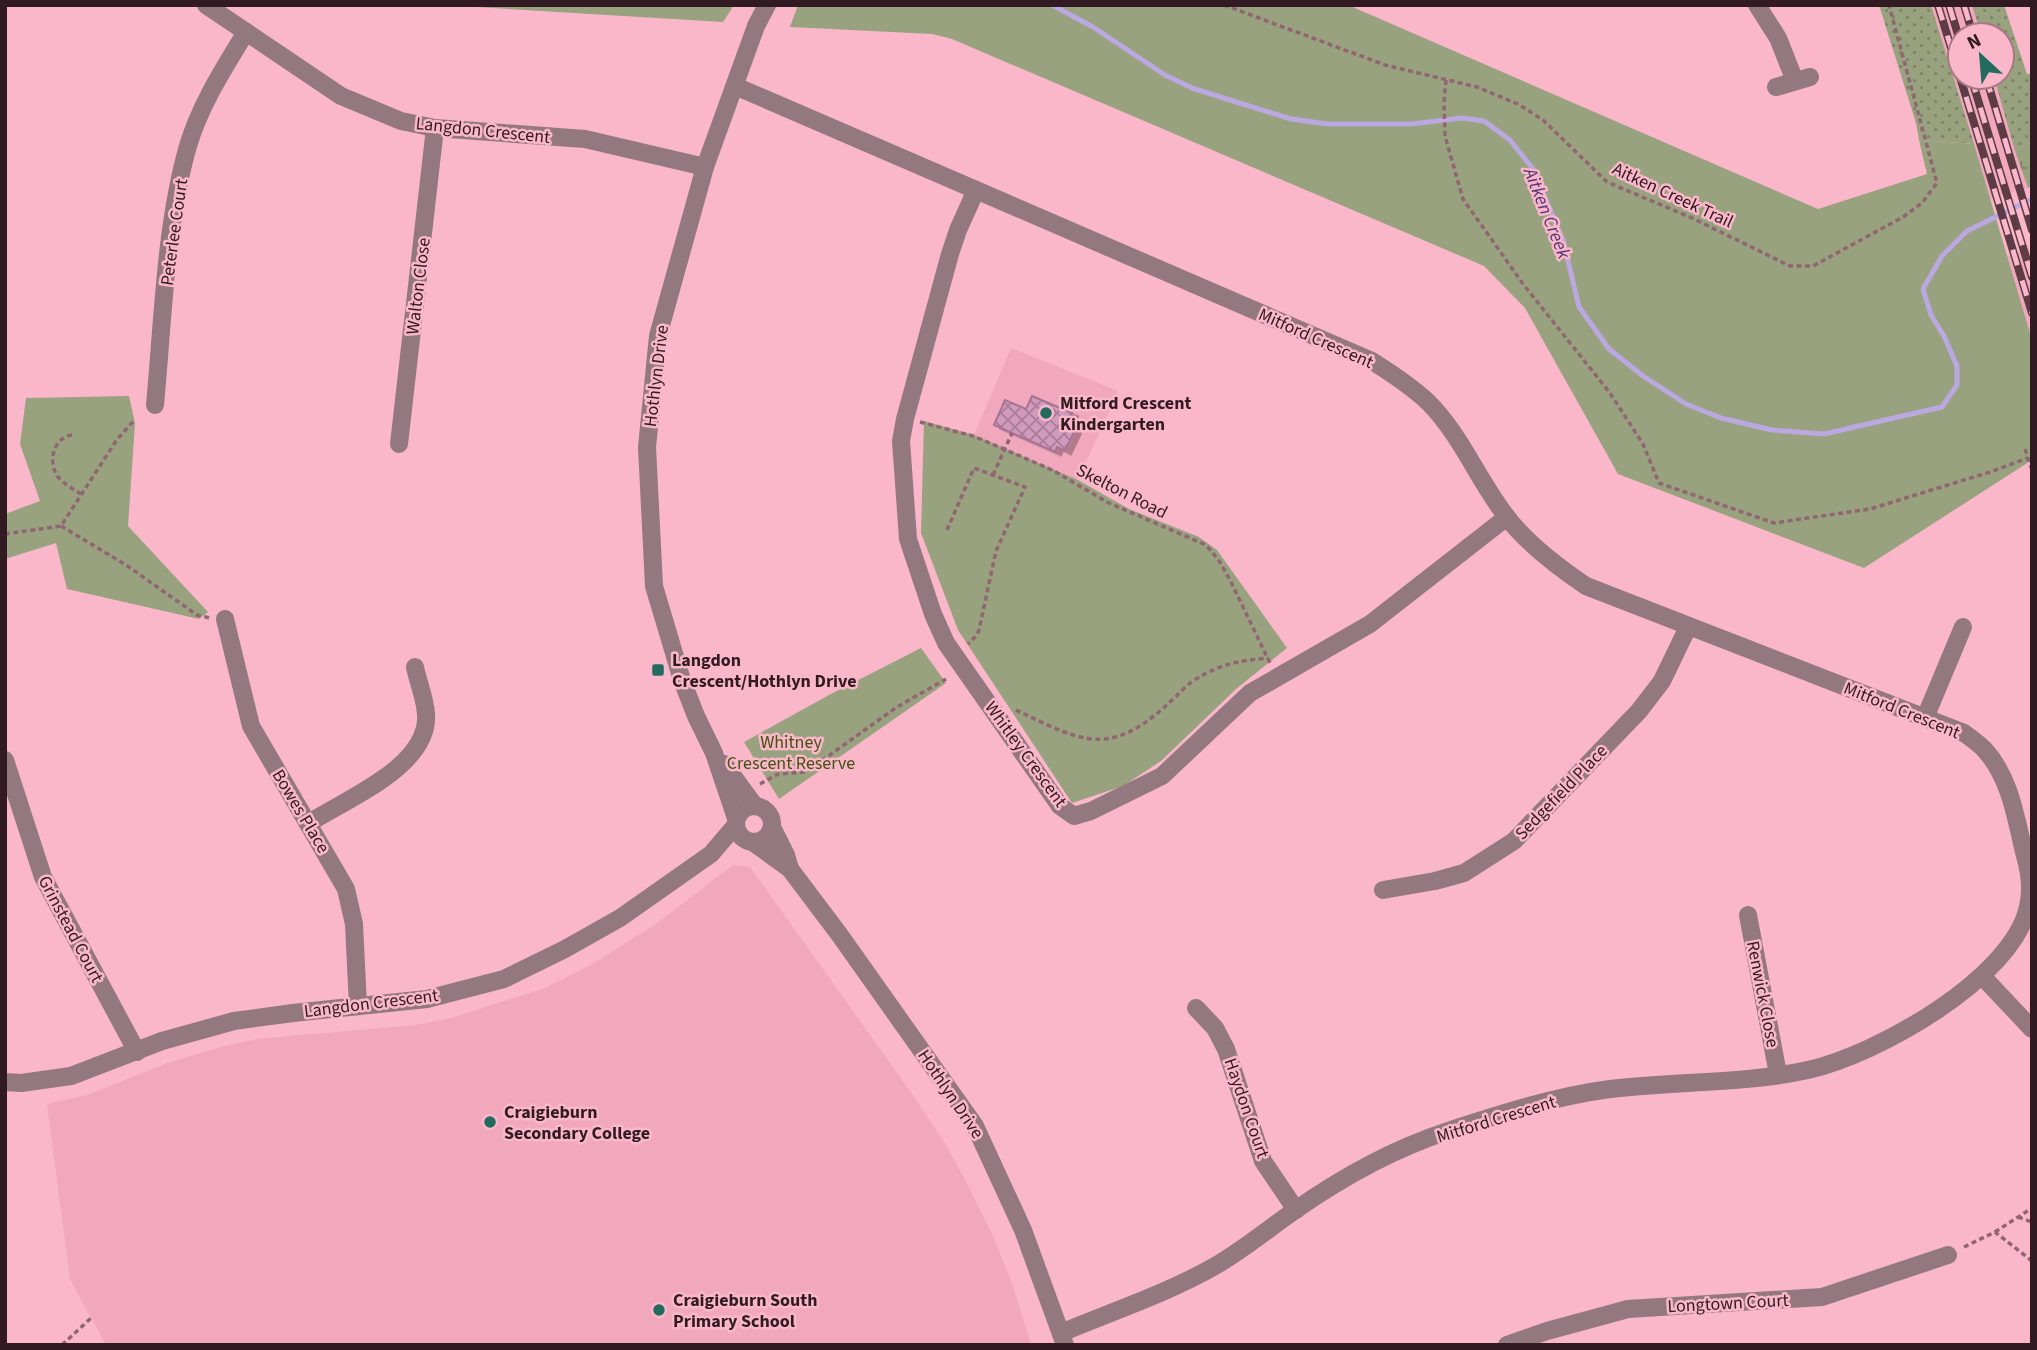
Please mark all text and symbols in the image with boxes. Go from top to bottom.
north arrow [1946,21,2016,91]
text: N [1963,27,1986,57]
street label: Langdon Crescent [414,111,551,150]
street label: Aitken Creek Trail [1608,157,1737,234]
water label: Aitken Creek [1516,163,1577,264]
street label: Peterlee Court [155,177,194,287]
street label: Walton Close [400,236,437,336]
street label: Mitford Crescent [1254,302,1377,375]
street label: Hothlyn Drive [638,324,675,428]
place label: Mitford Crescent Kindergarten [1060,391,1191,437]
marker: Mitford Crescent Kindergarten [1038,405,1054,421]
street label: Skelton Road [1072,458,1172,525]
place label: Langdon Crescent/Hothlyn Drive [672,648,857,694]
marker: Langdon Crescent/Hothlyn Drive [650,662,666,678]
street label: Mitford Crescent [1840,676,1964,745]
street label: Whitley Crescent [979,696,1073,812]
park label: Whitney Crescent Reserve [727,730,855,776]
street label: Sedgefield Place [1509,739,1613,846]
street label: Bowes Place [266,765,335,858]
street label: Grinstead Court [32,871,109,987]
street label: Renwick Close [1740,939,1785,1050]
street label: Langdon Crescent [302,983,440,1024]
street label: Hothlyn Drive [912,1045,990,1144]
street label: Haydon Court [1218,1055,1275,1162]
street label: Mitford Crescent [1433,1089,1559,1149]
place label: Craigieburn Secondary College [504,1100,650,1146]
marker: Craigieburn Secondary College [482,1114,498,1130]
place label: Craigieburn South Primary School [673,1288,817,1334]
street label: Longtown Court [1667,1288,1789,1319]
marker: Craigieburn South Primary School [651,1302,667,1318]

